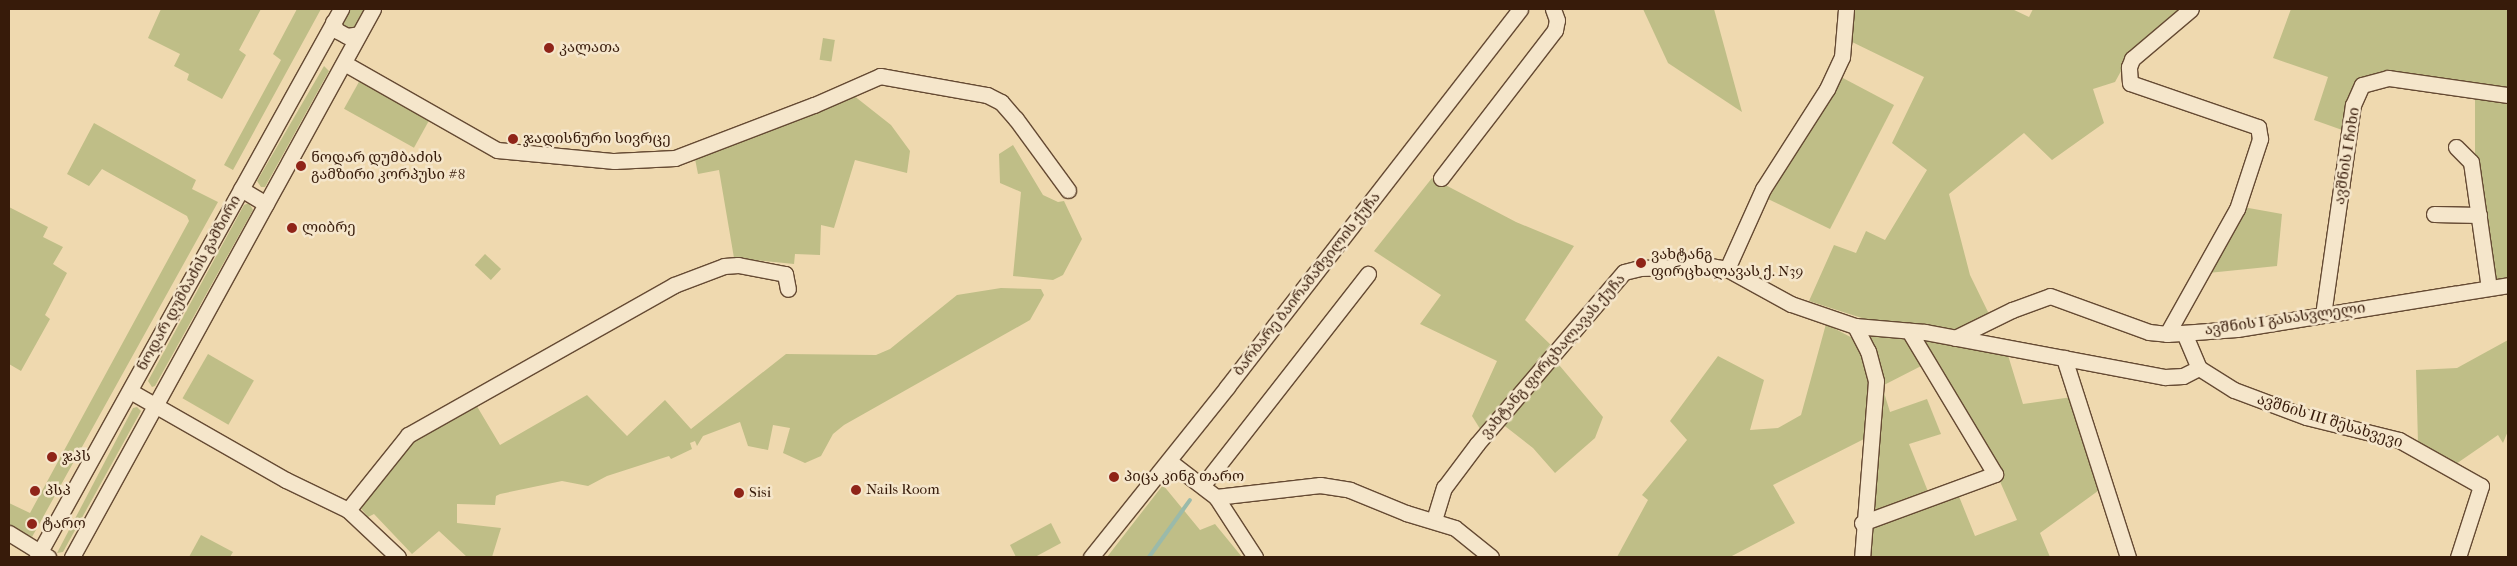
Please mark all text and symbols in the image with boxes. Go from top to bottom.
place label: კალათა [559,39,620,57]
marker: კალათა [543,42,555,54]
street label: ავშნის I ჩიხი [2330,106,2364,206]
place label: ჯადისნური სივრცე [523,130,671,148]
marker: ჯადისნური სივრცე [507,133,519,145]
place label: ნოდარ დუმბაძის გამზირი კორპუსი #8 [311,148,465,183]
marker: ნოდარ დუმბაძის გამზირი კორპუსი #8 [295,160,307,172]
street label: ბარბარე ბაირამაშვილის ქუჩა [1230,188,1384,380]
street label: ნოდარ დუმბაძის გამზირი [133,192,245,374]
place label: ლიბრე [302,219,356,237]
marker: ლიბრე [286,222,298,234]
place label: ვახტანგ ფირცხალავას ქ. N39 [1651,245,1803,280]
marker: ვახტანგ ფირცხალავას ქ. N39 [1635,257,1647,269]
street label: ვახტანგ ფირცხალავას ქუჩა [1477,270,1629,442]
street label: ავშნის I გასასვლელი [2203,299,2367,339]
street label: ავშნის III შესახვევი [2255,390,2405,452]
place label: ჯპს [62,448,91,466]
marker: ჯპს [46,451,58,463]
place label: პიცა კინგ თარო [1124,468,1244,486]
marker: პიცა კინგ თარო [1108,471,1120,483]
place label: Nails Room [866,481,940,499]
place label: პსპ [45,482,71,500]
place label: Sisi [749,484,771,502]
marker: Nails Room [850,484,862,496]
marker: პსპ [29,485,41,497]
marker: Sisi [733,487,745,499]
place label: ტარო [42,515,86,533]
marker: ტარო [26,518,38,530]

